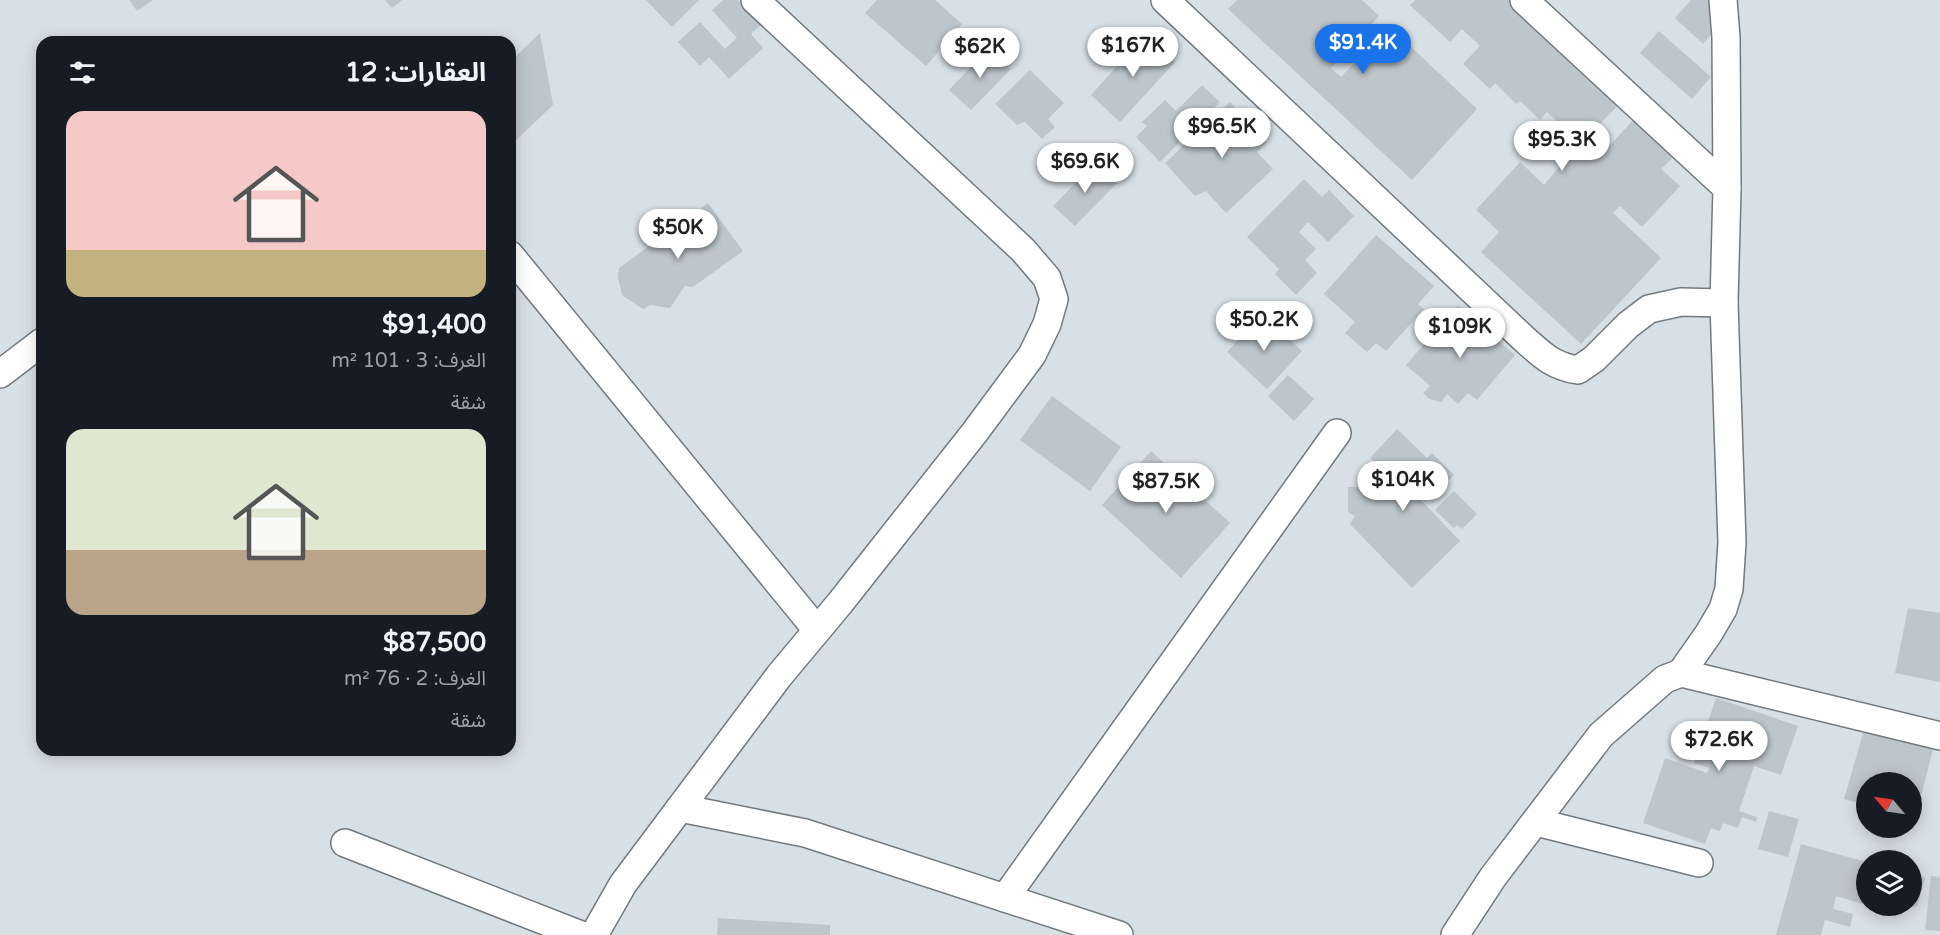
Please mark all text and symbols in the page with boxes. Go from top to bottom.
pin: $91.4K [1314,24,1412,75]
pin: $167K [1091,27,1175,78]
pin: $62K [944,28,1016,79]
text: $91.4K [1329,31,1397,55]
text: $167K [1101,34,1165,58]
text: $62K [955,35,1005,59]
icon: filters [66,56,99,89]
text: العقارات: 12 [345,57,486,88]
pin: $96.5K [1173,108,1271,159]
text: $96.5K [1188,115,1256,139]
pin: $95.3K [1513,121,1611,172]
text: $95.3K [1528,128,1596,152]
pin: $69.6K [1036,143,1134,194]
icon: home [222,150,330,258]
text: $69.6K [1051,150,1119,174]
pin: $50K [642,209,714,260]
text: $50K [653,216,703,240]
pin: $50.2K [1215,301,1313,352]
text: $50.2K [1230,308,1298,332]
pin: $109K [1418,308,1502,359]
text: $91,400 [382,309,486,340]
text: $109K [1428,315,1492,339]
text: الغرف: 3 · 101 m² [331,349,486,373]
text: شقة [451,391,486,415]
pin: $104K [1361,461,1445,512]
pin: $87.5K [1117,463,1215,514]
icon: home [222,468,330,576]
text: $104K [1371,468,1435,492]
text: $87.5K [1132,470,1200,494]
text: $87,500 [383,627,486,658]
text: الغرف: 2 · 76 m² [344,667,486,691]
text: شقة [451,709,486,733]
pin: $72.6K [1670,721,1768,772]
text: $72.6K [1685,728,1753,752]
north arrow [1856,772,1922,838]
map controls [1856,772,1922,916]
button: layers [1856,850,1922,916]

